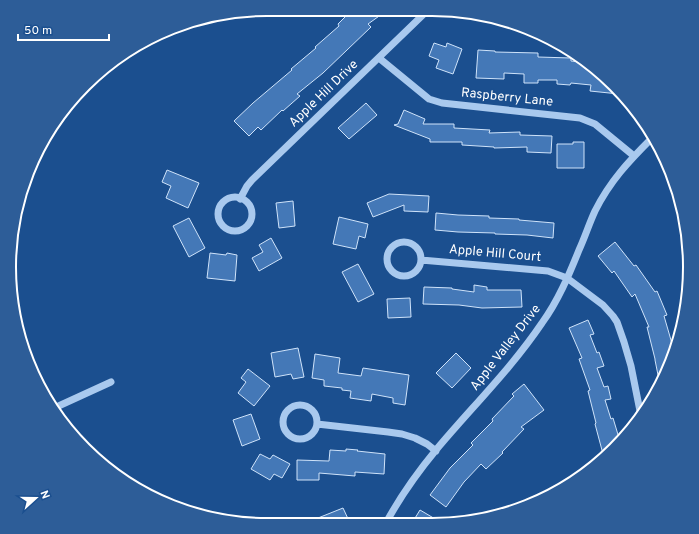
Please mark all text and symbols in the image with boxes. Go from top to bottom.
scale bar [18,16,109,42]
text: 50 m [24,23,52,39]
street label: Apple Hill Drive [286,57,362,131]
street label: Raspberry Lane [460,85,554,111]
street label: Apple Hill Court [448,242,542,266]
street label: Apple Valley Drive [467,302,545,394]
north arrow [16,478,56,518]
text: N [36,489,52,501]

